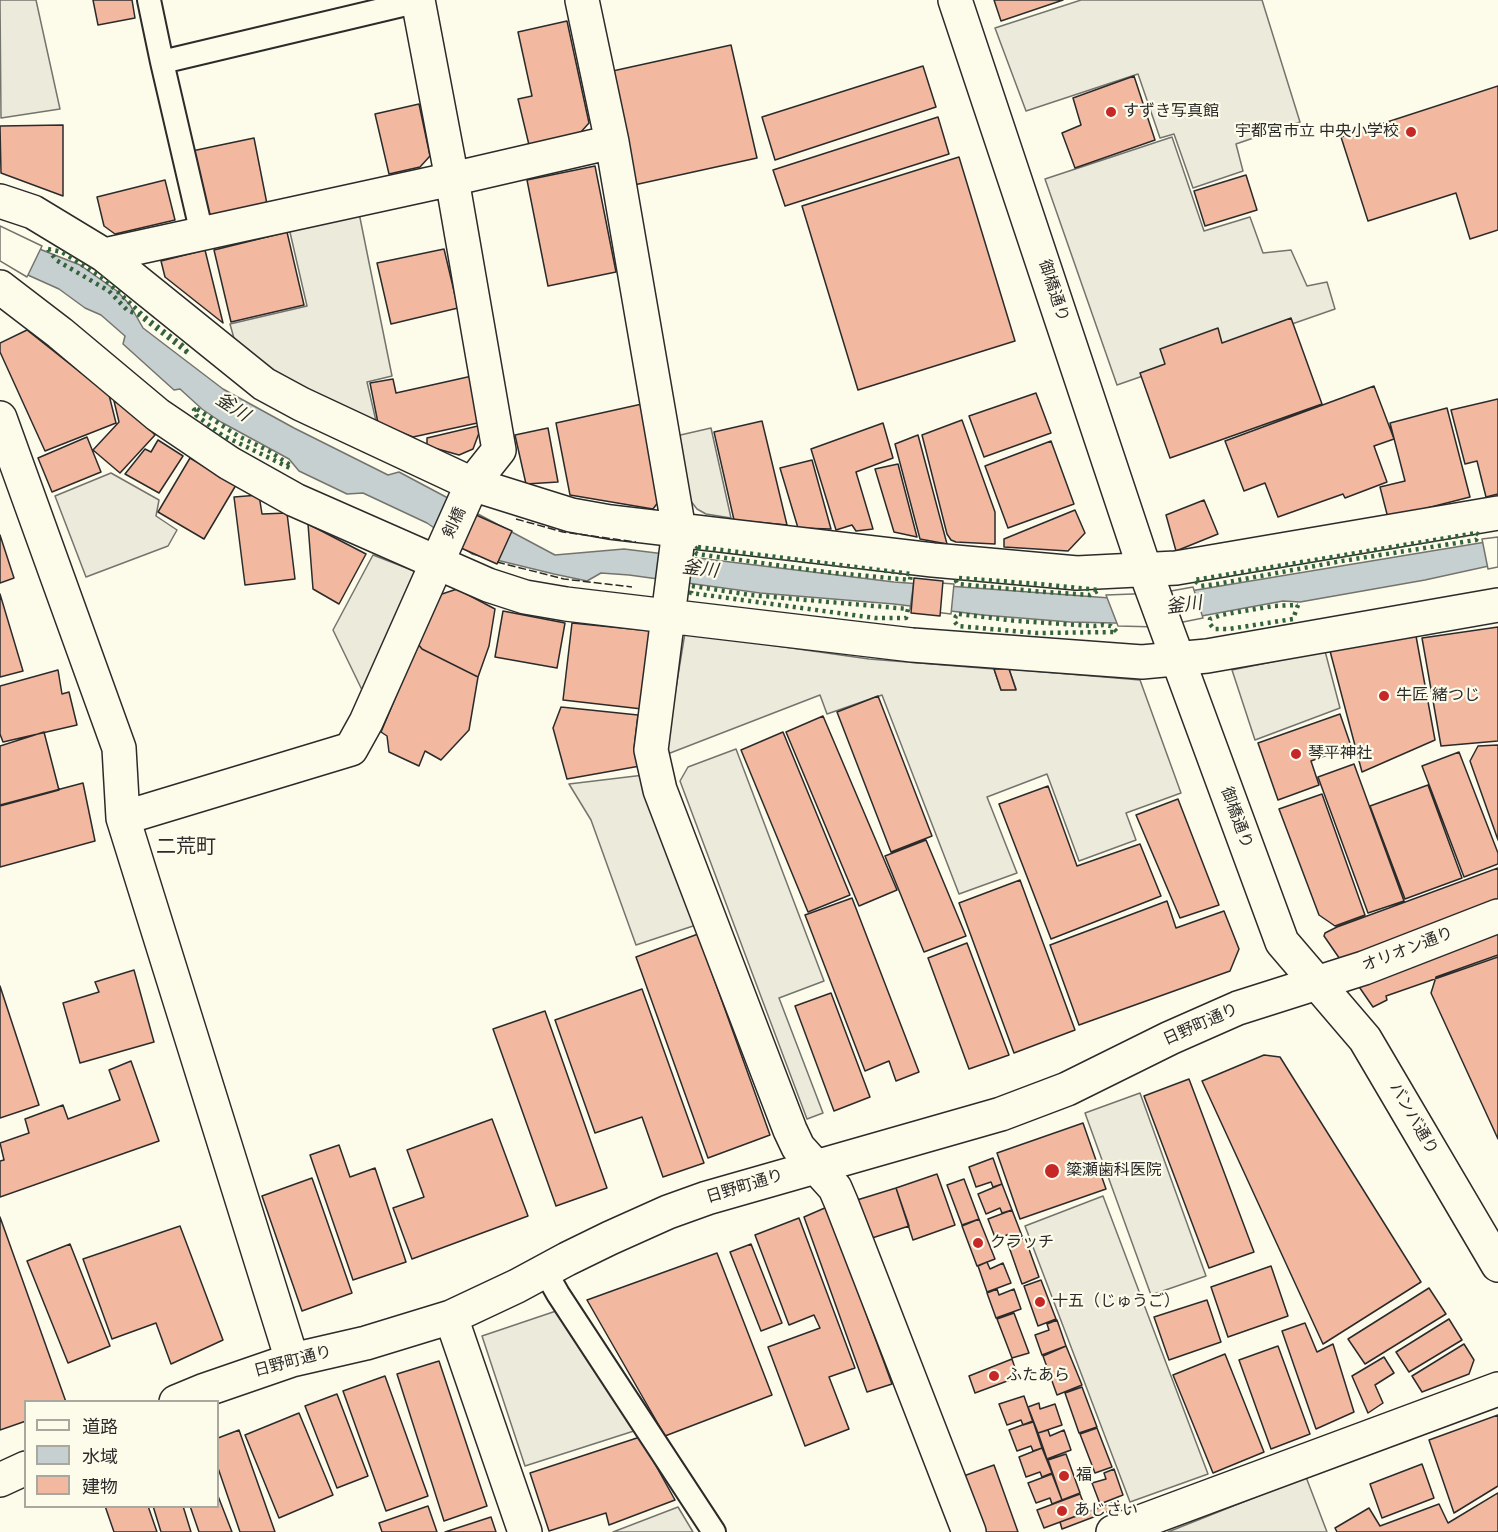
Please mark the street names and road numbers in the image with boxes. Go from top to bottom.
street label: 御橋通り [1034,258,1072,324]
street label: 剣橋 [440,504,470,542]
street label: 御橋通り [1216,785,1256,851]
street label: オリオン通り [1360,924,1456,976]
street label: 日野町通り [1161,1000,1241,1050]
street label: バンバ通り [1385,1080,1441,1158]
street label: 日野町通り [704,1166,786,1208]
street label: 日野町通り [252,1342,334,1382]

